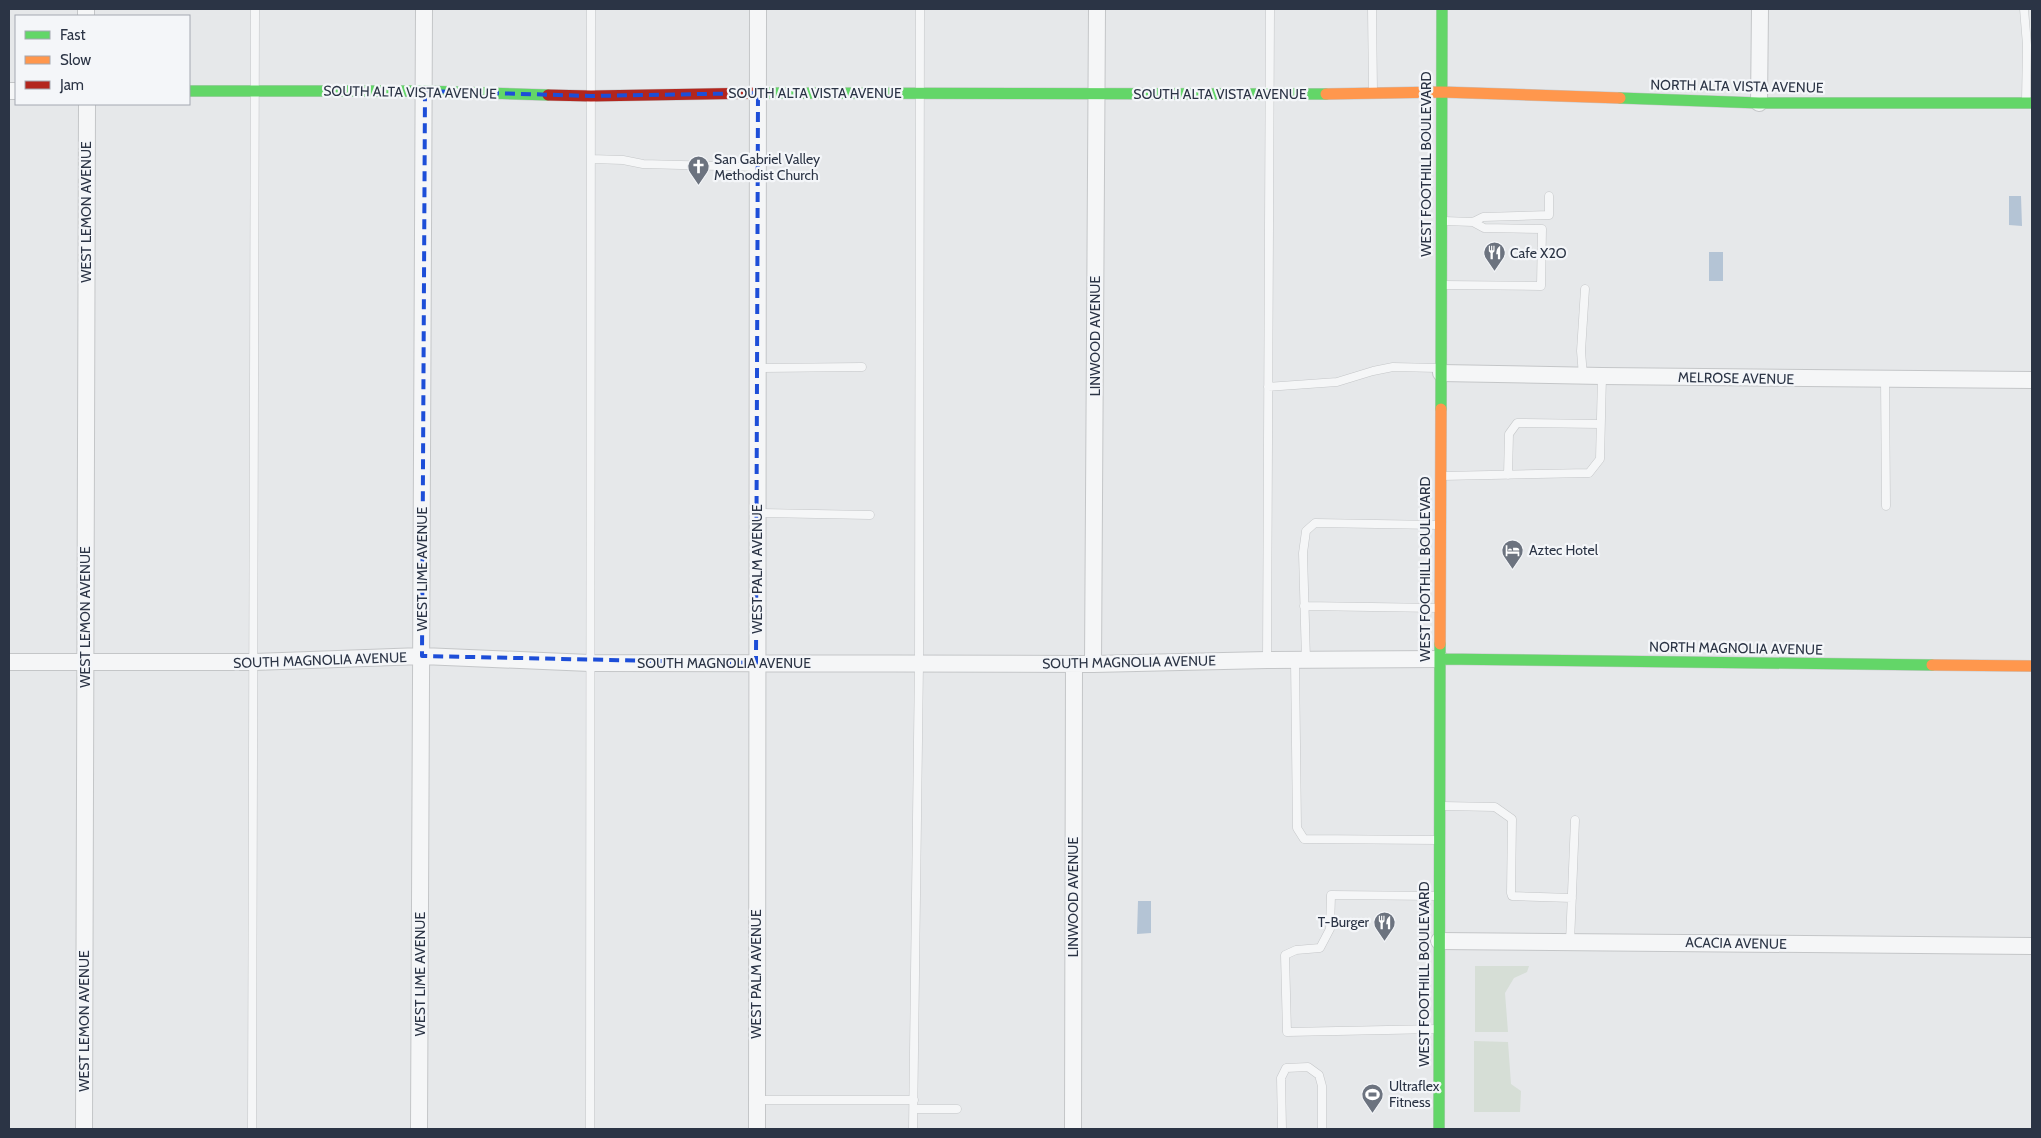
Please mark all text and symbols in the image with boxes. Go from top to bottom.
legend [15,15,190,105]
text: Fast [60,26,85,44]
text: Slow [60,51,91,69]
street label: WEST FOOTHILL BOULEVARD [1417,71,1435,257]
street label: NORTH ALTA VISTA AVENUE [1650,75,1824,97]
text: Jam [59,76,84,94]
street label: SOUTH ALTA VISTA AVENUE [323,81,497,103]
street label: SOUTH ALTA VISTA AVENUE [728,84,902,102]
street label: SOUTH ALTA VISTA AVENUE [1133,85,1307,103]
street label: WEST LEMON AVENUE [77,141,95,283]
place label: San Gabriel Valley Methodist Church [714,150,820,184]
church icon: San Gabriel Valley Methodist Church [686,155,710,186]
restaurant icon: Cafe X2O [1482,241,1506,272]
place label: Cafe X2O [1510,244,1567,262]
street label: LINWOOD AVENUE [1086,276,1104,396]
street label: MELROSE AVENUE [1678,368,1795,388]
street label: WEST FOOTHILL BOULEVARD [1416,476,1434,662]
street label: WEST PALM AVENUE [748,504,766,634]
street label: WEST LIME AVENUE [413,507,431,631]
hotel icon: Aztec Hotel [1501,538,1525,569]
place label: Aztec Hotel [1529,541,1599,559]
street label: WEST LEMON AVENUE [76,546,94,688]
street label: NORTH MAGNOLIA AVENUE [1649,637,1823,659]
street label: SOUTH MAGNOLIA AVENUE [233,648,407,672]
street label: SOUTH MAGNOLIA AVENUE [1042,651,1216,673]
street label: SOUTH MAGNOLIA AVENUE [637,654,811,672]
street label: LINWOOD AVENUE [1064,837,1082,957]
street label: WEST FOOTHILL BOULEVARD [1415,881,1433,1067]
street label: WEST PALM AVENUE [747,909,765,1039]
restaurant icon: T-Burger [1373,910,1397,941]
street label: WEST LIME AVENUE [411,912,429,1036]
place label: T-Burger [1318,913,1370,931]
street label: ACACIA AVENUE [1685,933,1787,953]
street label: WEST LEMON AVENUE [75,950,93,1092]
place label: Ultraflex Fitness [1389,1077,1440,1111]
sports icon: Ultraflex Fitness [1361,1082,1385,1113]

